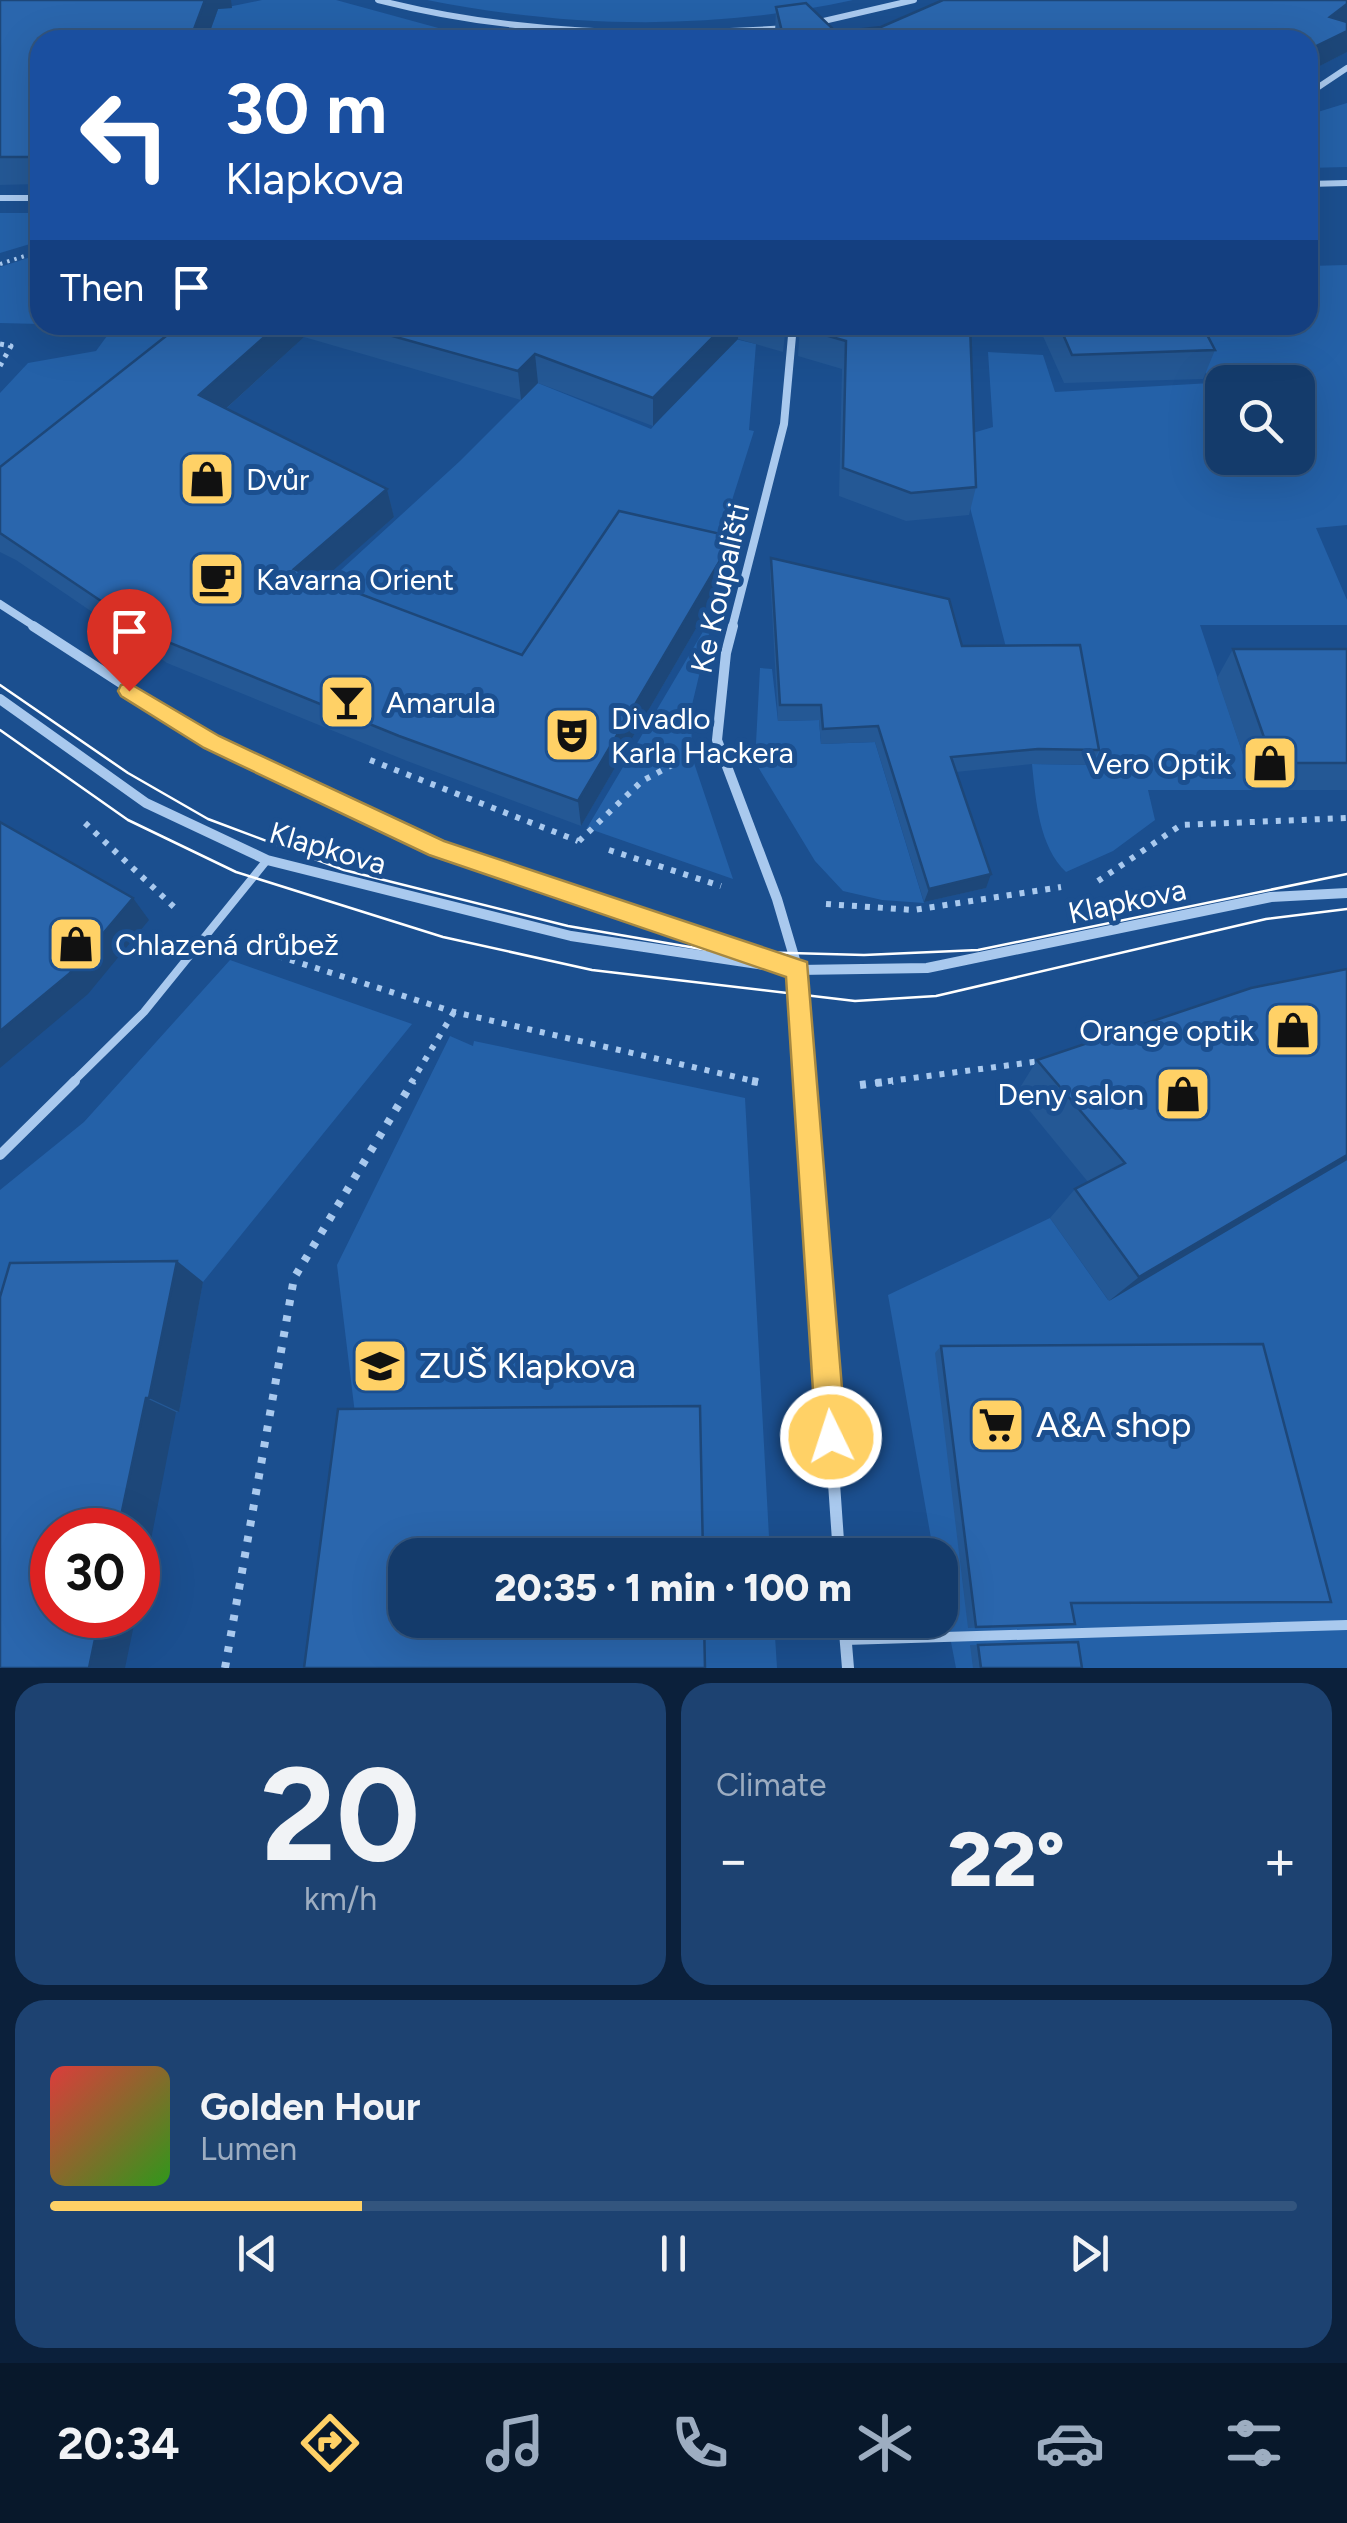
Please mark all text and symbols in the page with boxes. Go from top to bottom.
text: 30 m [225,66,387,151]
icon: left [60,70,190,200]
text: Klapkova [225,151,405,205]
icon: arrive [164,260,219,315]
text: Then [60,265,144,311]
map controls [1205,365,1315,475]
button: search [1205,365,1315,475]
shop icon: Dvůr [177,449,237,509]
place label: Dvůr [246,461,309,498]
street label: Ke Koupališti [683,500,757,676]
cafe icon: Kavarna Orient [187,549,247,609]
place label: Kavarna Orient [256,561,454,598]
pin [87,589,172,692]
icon: arrive [102,604,157,659]
bar icon: Amarula [317,672,377,732]
place label: Amarula [386,684,496,721]
place label: Divadlo Karla Hackera [611,700,794,771]
theatre icon: Divadlo Karla Hackera [542,705,602,765]
shop icon: Vero Optik [1240,733,1300,793]
place label: Vero Optik [1086,745,1231,782]
street label: Klapkova [265,814,391,882]
street label: Klapkova [1065,870,1189,932]
shop icon: Chlazená drůbež [46,914,106,974]
place label: Chlazená drůbež [115,926,339,963]
shop icon: Orange optik [1263,1000,1323,1060]
place label: Orange optik [1079,1012,1254,1049]
shop icon: Deny salon [1153,1064,1213,1124]
place label: Deny salon [997,1076,1144,1113]
school or university icon: ZUŠ Klapkova [350,1336,410,1396]
place label: ZUŠ Klapkova [419,1345,636,1387]
position arrow [779,1385,883,1489]
supermarket icon: A&A shop [967,1395,1027,1455]
place label: A&A shop [1036,1404,1191,1446]
speed limit sign: 30 [30,1508,160,1638]
text: 20:35 · 1 min · 100 m [494,1565,852,1611]
text: 20 [261,1737,420,1893]
text: Climate [716,1766,827,1804]
text: 22° [948,1815,1065,1905]
text: − [716,1827,750,1893]
text: + [1263,1827,1297,1893]
text: km/h [304,1880,377,1918]
text: Golden Hour [200,2084,421,2130]
text: Lumen [200,2130,297,2168]
icon: previous [230,2226,285,2281]
icon: pause [646,2226,701,2281]
icon: next [1062,2226,1117,2281]
icon: directions [295,2408,365,2478]
icon: music [480,2408,550,2478]
icon: phone [665,2408,735,2478]
icon: climate [850,2408,920,2478]
icon: car [1035,2408,1105,2478]
icon: filters [1219,2408,1289,2478]
text: 20:34 [57,2416,180,2470]

